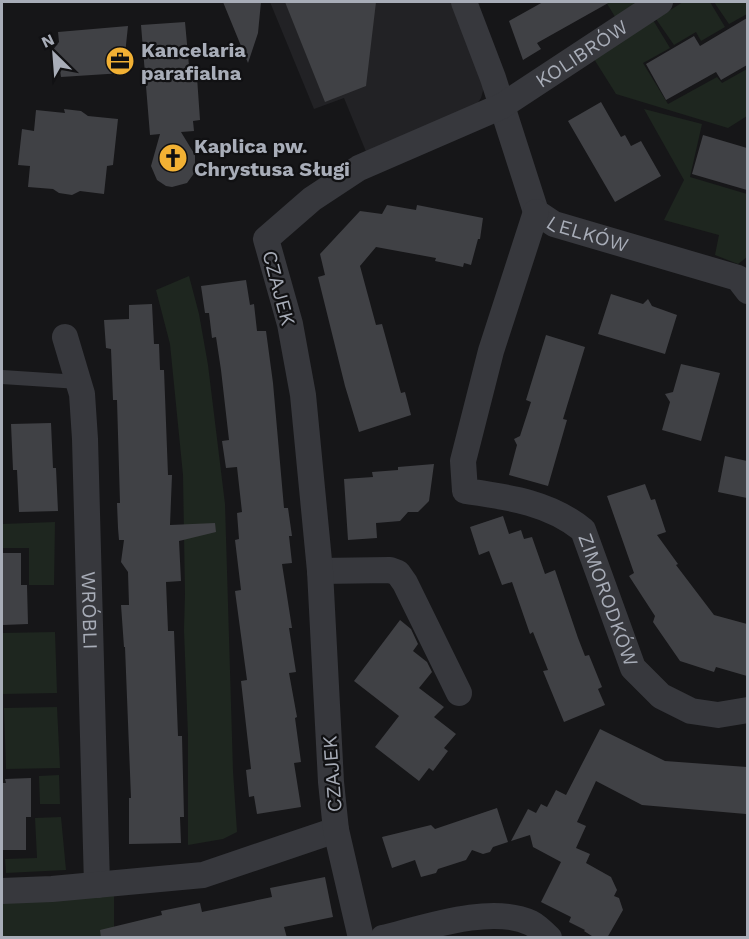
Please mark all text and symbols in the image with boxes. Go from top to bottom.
street label: KOLIBRÓW [531,15,632,93]
north arrow [24,24,84,84]
text: N [38,30,57,52]
place label: Kancelaria parafialna [141,38,246,85]
office icon: Kancelaria parafialna [104,45,136,77]
place label: Kaplica pw. Chrystusa Sługi [194,134,350,181]
church icon: Kaplica pw. Chrystusa Sługi [157,142,189,174]
street label: LELKÓW [542,210,631,257]
street label: CZAJEK [257,248,301,328]
street label: ZIMORODKÓW [573,530,643,670]
street label: WRÓBLI [77,571,103,650]
street label: CZAJEK [317,735,347,813]

